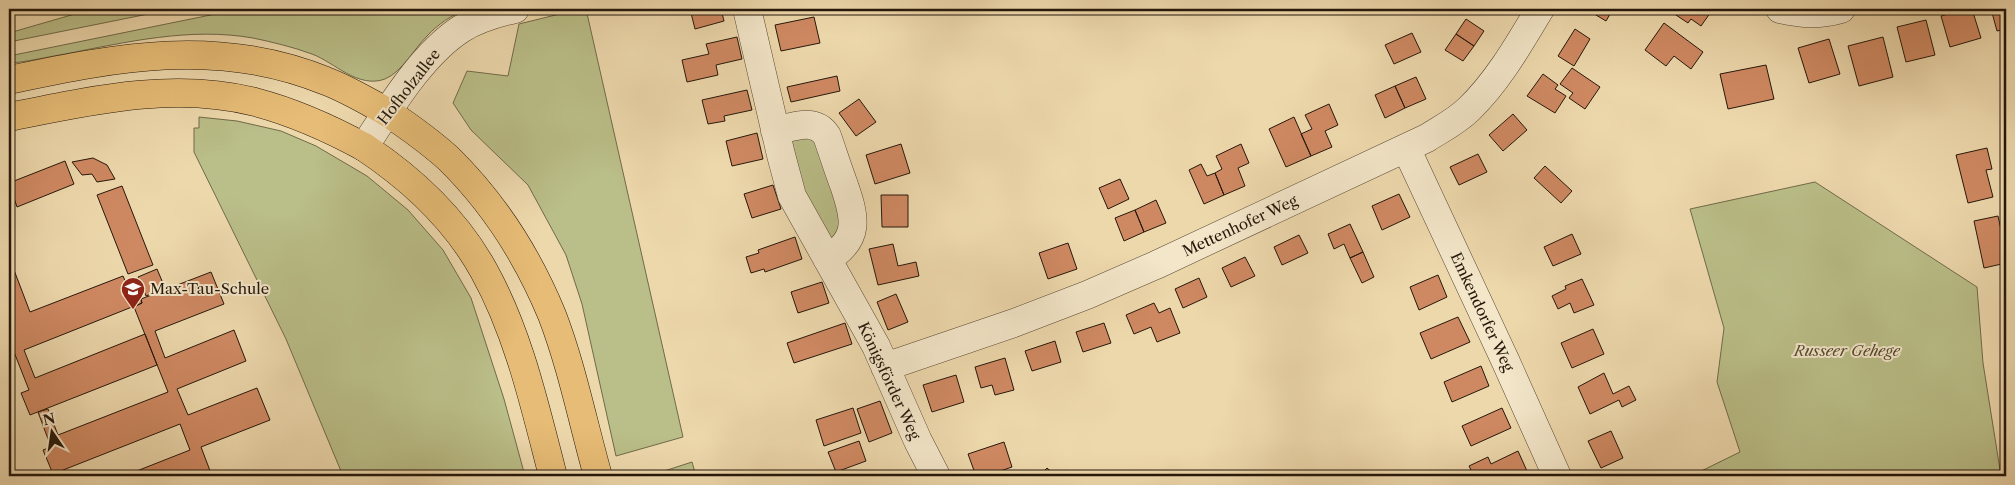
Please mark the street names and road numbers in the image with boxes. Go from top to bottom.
street label: Hofholzallee [373,45,444,128]
street label: Mettenhofer Weg [1179,191,1300,260]
street label: Emkendorfer Weg [1447,249,1518,374]
street label: Königsförder Weg [854,319,925,443]

